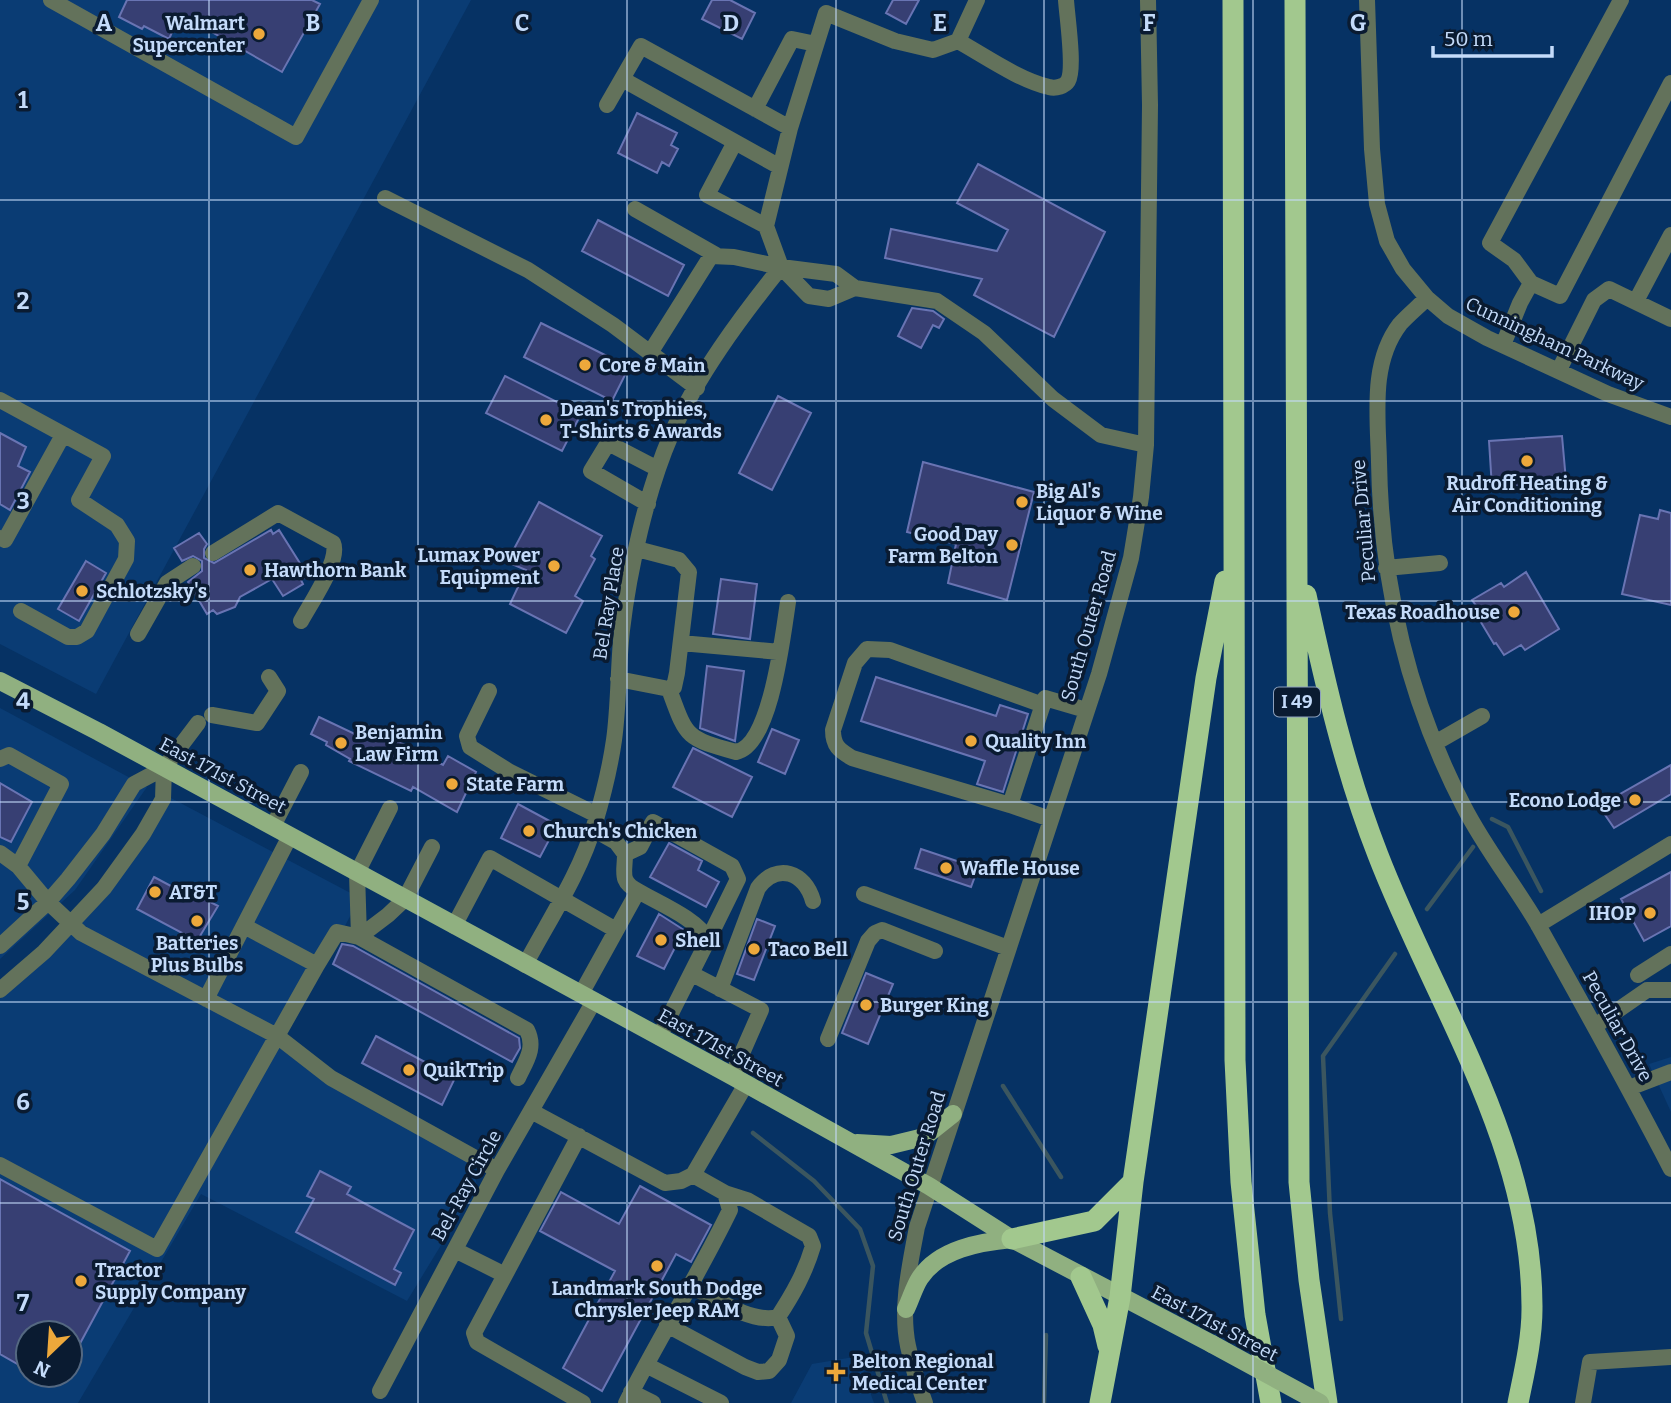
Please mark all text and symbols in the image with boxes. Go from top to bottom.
text: A [96,9,113,37]
text: B [306,9,320,37]
text: C [515,9,529,37]
text: D [723,9,739,37]
text: E [933,9,947,37]
text: F [1143,9,1156,37]
text: G [1350,9,1367,37]
place label: Walmart Supercenter [133,12,245,57]
scale bar [1433,14,1552,58]
marker: Walmart Supercenter [251,26,267,42]
text: 50 m [1444,26,1493,52]
text: 1 [18,86,28,114]
text: 2 [17,287,30,315]
street label: Cunningham Parkway [1462,292,1649,395]
place label: Core & Main [599,354,706,377]
marker: Core & Main [577,357,593,373]
place label: Dean's Trophies, T-Shirts & Awards [560,398,722,443]
marker: Dean's Trophies, T-Shirts & Awards [538,412,554,428]
marker: Rudroff Heating & Air Conditioning [1519,453,1535,469]
street label: Peculiar Drive [1347,459,1380,583]
place label: Rudroff Heating & Air Conditioning [1446,472,1608,517]
place label: Big Al's Liquor & Wine [1036,480,1163,525]
text: 3 [16,487,30,515]
marker: Big Al's Liquor & Wine [1014,494,1030,510]
place label: Good Day Farm Belton [888,523,999,568]
marker: Good Day Farm Belton [1004,537,1020,553]
place label: Lumax Power Equipment [418,544,540,589]
street label: Bel Ray Place [588,545,629,661]
street label: South Outer Road [1056,548,1121,704]
marker: Lumax Power Equipment [546,558,562,574]
place label: Hawthorn Bank [264,559,407,582]
marker: Hawthorn Bank [242,562,258,578]
place label: Schlotzsky's [96,580,207,603]
marker: Schlotzsky's [74,583,90,599]
place label: Texas Roadhouse [1345,601,1500,624]
marker: Texas Roadhouse [1506,604,1522,620]
text: 4 [16,687,30,715]
road number: I 49 [1274,688,1320,716]
place label: Benjamin Law Firm [355,721,443,766]
place label: Quality Inn [985,730,1087,753]
street label: East 171st Street [156,732,290,818]
marker: Quality Inn [963,733,979,749]
marker: Benjamin Law Firm [333,735,349,751]
place label: State Farm [466,773,564,796]
marker: State Farm [444,776,460,792]
place label: Econo Lodge [1509,789,1621,812]
marker: Econo Lodge [1627,792,1643,808]
place label: Church's Chicken [543,820,698,843]
marker: Church's Chicken [521,823,537,839]
place label: Waffle House [960,857,1080,880]
marker: Waffle House [938,860,954,876]
place label: AT&T [169,881,217,904]
marker: AT&T [147,884,163,900]
text: 5 [17,888,29,916]
place label: IHOP [1589,902,1636,925]
marker: IHOP [1642,905,1658,921]
marker: Batteries Plus Bulbs [189,913,205,929]
place label: Shell [675,929,721,952]
place label: Batteries Plus Bulbs [151,932,243,977]
marker: Shell [653,932,669,948]
place label: Taco Bell [768,938,848,961]
marker: Taco Bell [746,941,762,957]
street label: Peculiar Drive [1578,967,1657,1086]
place label: Burger King [880,994,989,1017]
marker: Burger King [858,997,874,1013]
street label: East 171st Street [654,1003,788,1091]
place label: QuikTrip [423,1059,504,1082]
marker: QuikTrip [401,1062,417,1078]
text: 6 [16,1088,30,1116]
street label: South Outer Road [883,1088,950,1244]
street label: Bel-Ray Circle [427,1126,506,1245]
marker: Landmark South Dodge Chrysler Jeep RAM [649,1258,665,1274]
place label: Tractor Supply Company [95,1259,246,1304]
marker: Tractor Supply Company [73,1273,89,1289]
place label: Landmark South Dodge Chrysler Jeep RAM [552,1277,763,1322]
street label: East 171st Street [1148,1280,1282,1366]
text: 7 [17,1289,30,1317]
north arrow [14,1319,84,1389]
place label: Belton Regional Medical Center [852,1350,994,1395]
text: N [30,1355,54,1382]
marker: Belton Regional Medical Center [826,1362,846,1382]

